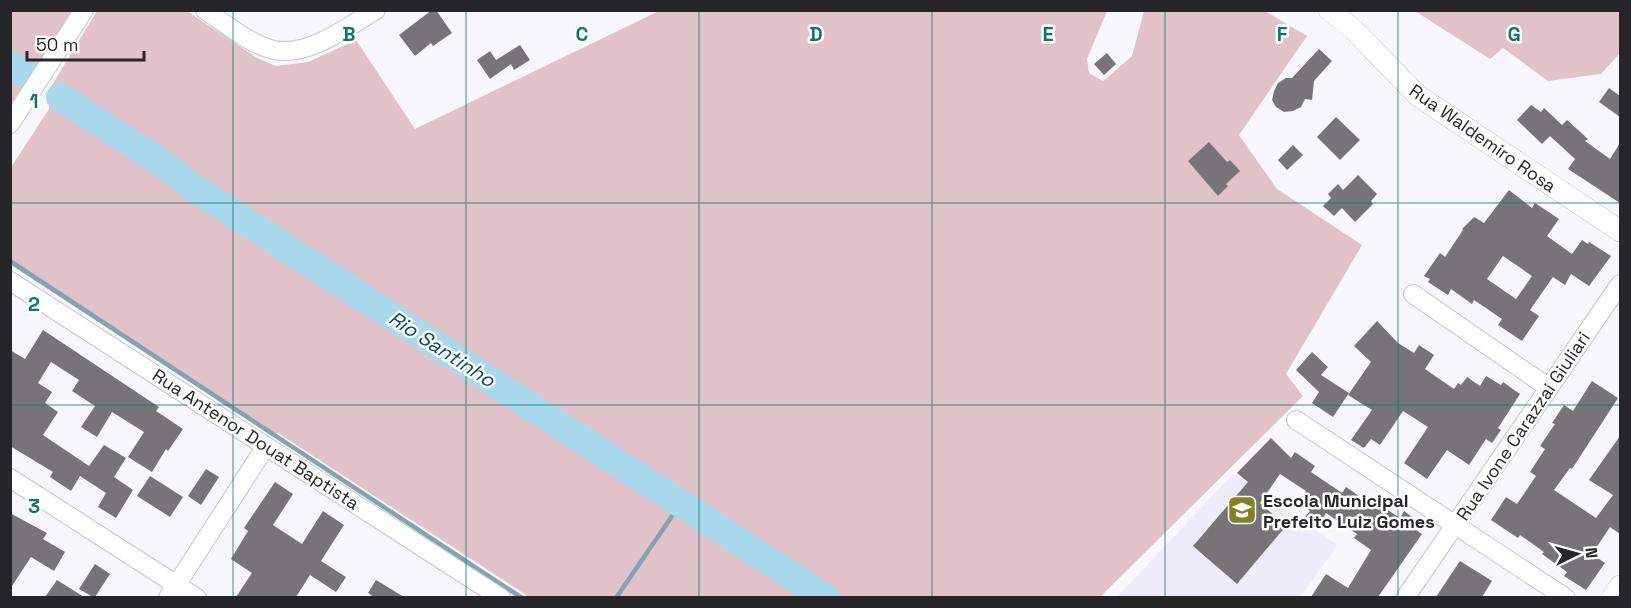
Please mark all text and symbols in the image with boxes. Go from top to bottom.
text: B [342,21,356,47]
text: C [576,21,589,47]
text: D [809,21,823,47]
text: E [1042,21,1054,47]
text: F [1277,21,1288,47]
text: G [1507,21,1521,47]
scale bar [27,24,144,62]
text: 50 m [36,33,78,56]
street label: Rua Waldemiro Rosa [1405,79,1561,197]
text: 1 [29,88,39,114]
text: 2 [28,291,40,317]
water label: Rio Santinho [384,305,501,393]
street label: Rua Ivone Carazzai Giuliari [1451,327,1595,525]
street label: Rua Antenor Douat Baptista [148,363,364,515]
place label: Escola Municipal Prefeito Luiz Gomes [1263,489,1435,533]
text: 3 [28,493,40,519]
school or university icon: Escola Municipal Prefeito Luiz Gomes [1226,494,1258,526]
north arrow [1547,524,1607,584]
text: N [1581,546,1602,559]

